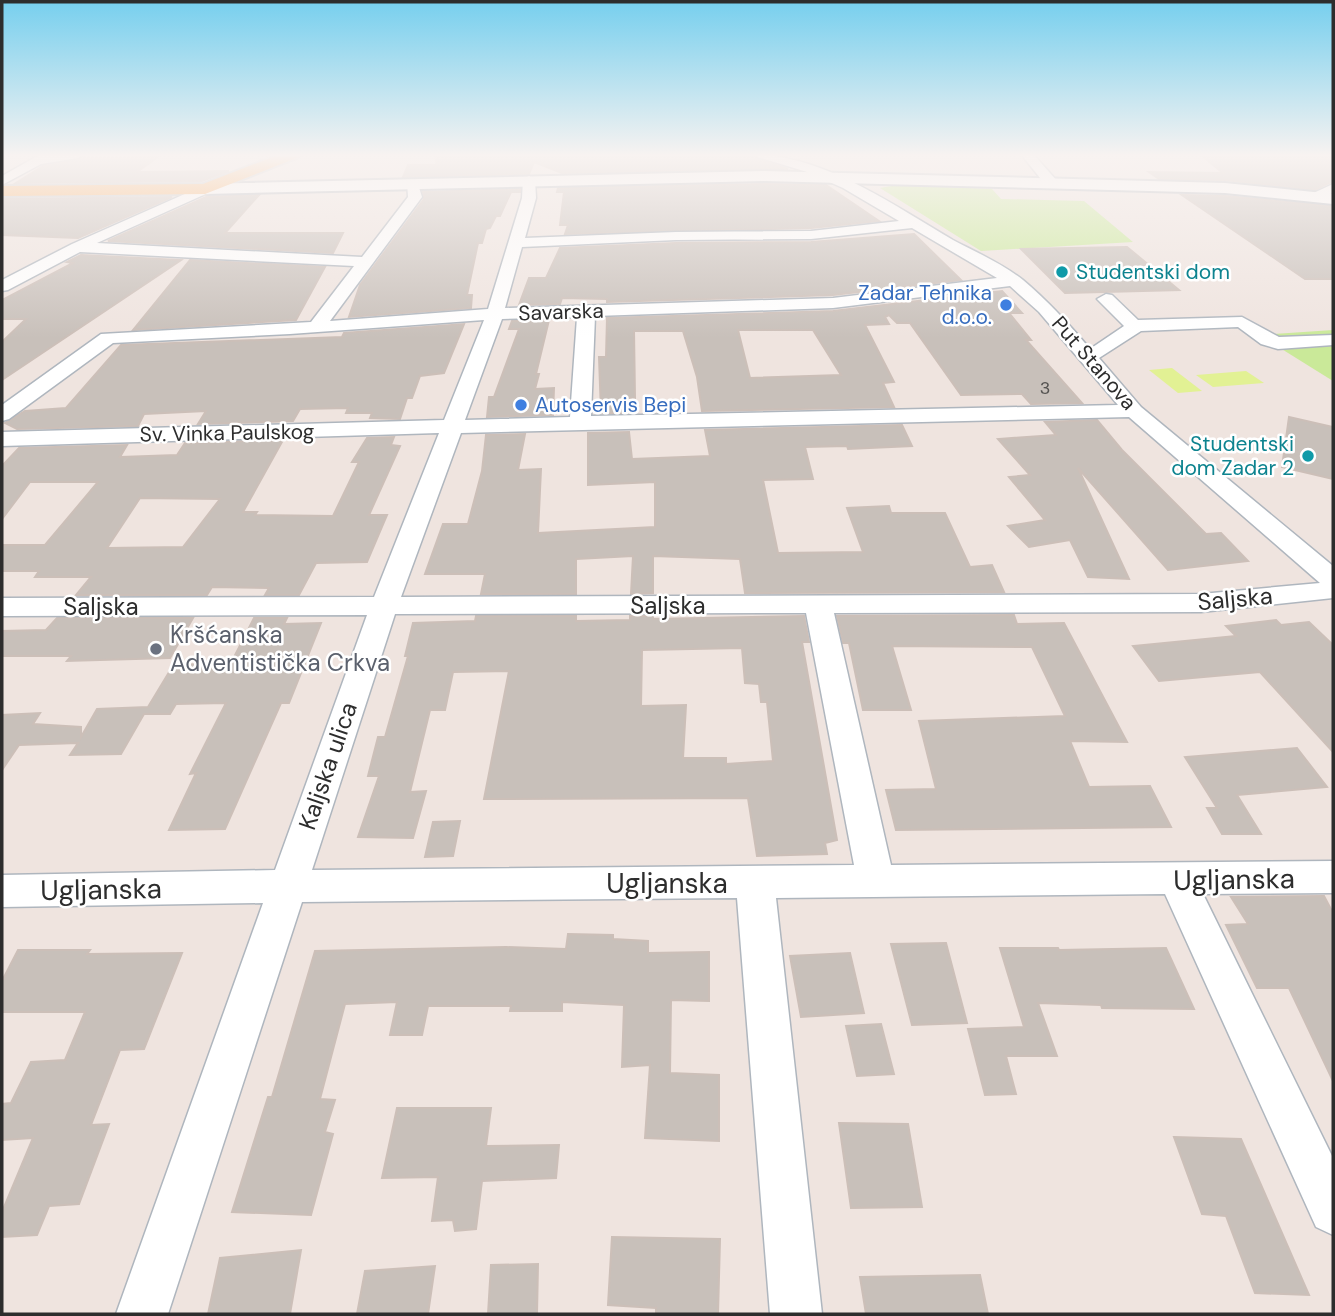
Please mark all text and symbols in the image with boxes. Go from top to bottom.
place label: Studentski dom [1076,258,1230,286]
marker: Studentski dom [1054,264,1070,280]
place label: Zadar Tehnika d.o.o. [858,279,992,331]
street label: Savarska [518,297,604,327]
marker: Zadar Tehnika d.o.o. [998,297,1014,313]
street label: Put Stanova [1045,310,1143,416]
house number: 3 [1040,376,1050,400]
place label: Autoservis Bepi [535,391,686,419]
marker: Autoservis Bepi [513,397,529,413]
street label: Sv. Vinka Paulskog [139,417,315,449]
place label: Studentski dom Zadar 2 [1171,430,1294,482]
marker: Studentski dom Zadar 2 [1300,448,1316,464]
street label: Saljska [1196,580,1274,617]
street label: Saljska [630,590,706,621]
street label: Saljska [63,591,139,622]
place label: Kršćanska Adventistička Crkva [170,619,390,678]
marker: Kršćanska Adventistička Crkva [148,641,164,657]
street label: Kaljska ulica [291,698,364,834]
street label: Ugljanska [1173,860,1295,899]
street label: Ugljanska [606,865,728,902]
street label: Ugljanska [40,870,162,909]

